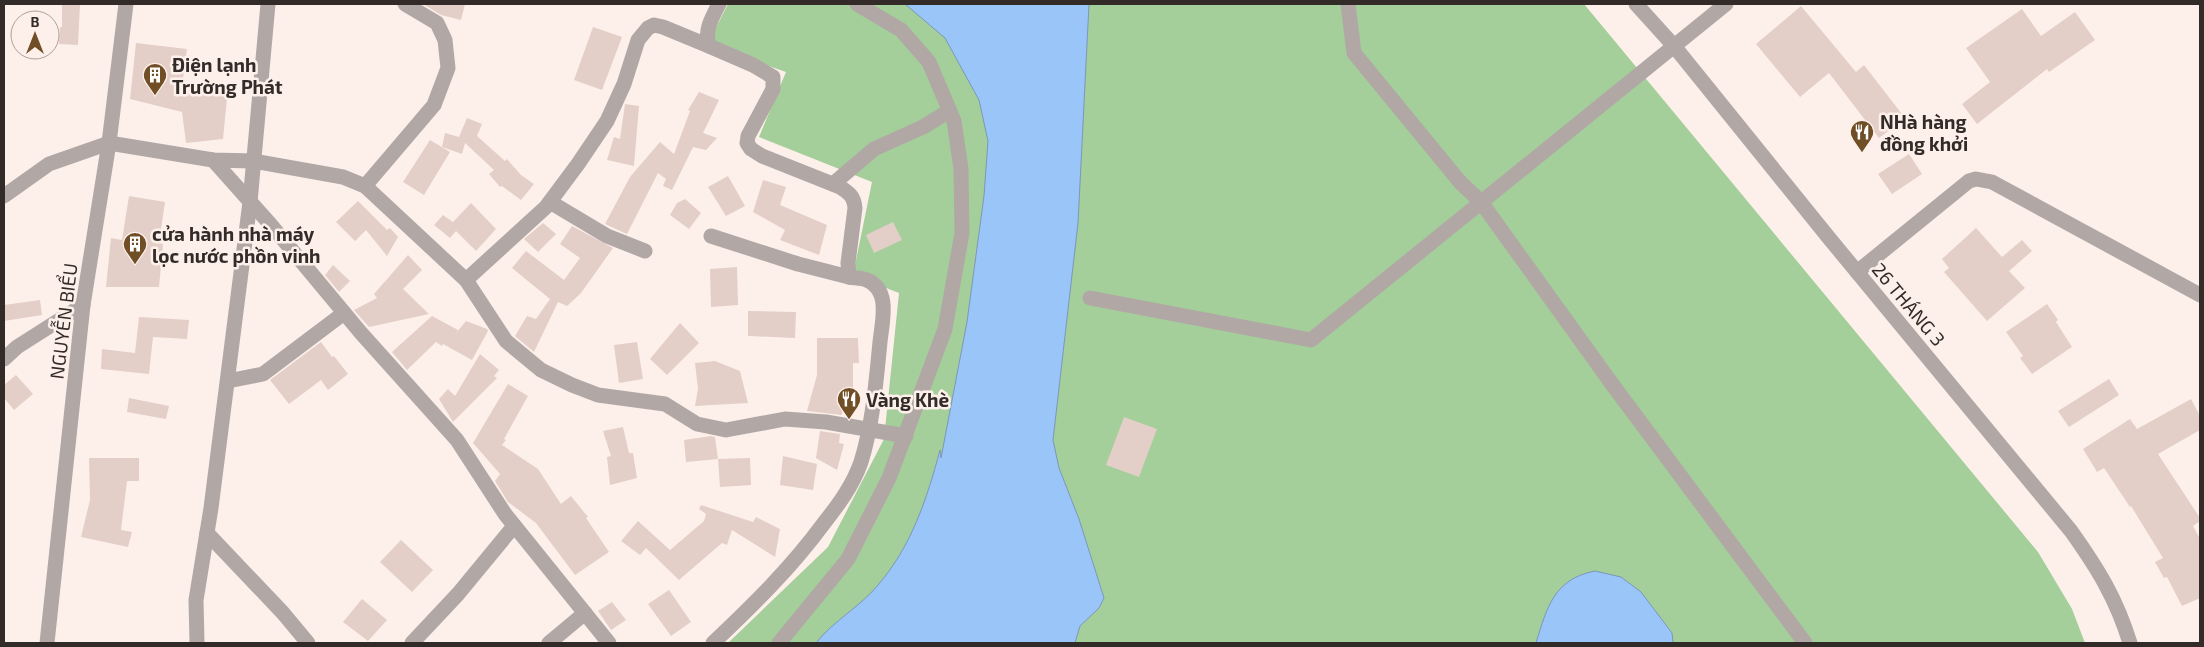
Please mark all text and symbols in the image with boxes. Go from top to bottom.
north arrow [10,10,60,60]
text: B [31,13,40,30]
place label: Điện lạnh Trường Phát [172,53,283,98]
building icon: Điện lạnh Trường Phát [142,62,168,96]
place label: NHà hàng đồng khởi [1880,110,1968,155]
restaurant icon: NHà hàng đồng khởi [1849,119,1875,153]
place label: cửa hành nhà máy lọc nước phồn vinh [152,222,320,267]
building icon: cửa hành nhà máy lọc nước phồn vinh [122,231,148,265]
street label: 26 THÁNG 3 [1868,258,1950,350]
street label: NGUYỄN BIỂU [42,261,82,380]
restaurant icon: Vàng Khè [836,386,862,420]
place label: Vàng Khè [866,388,949,411]

